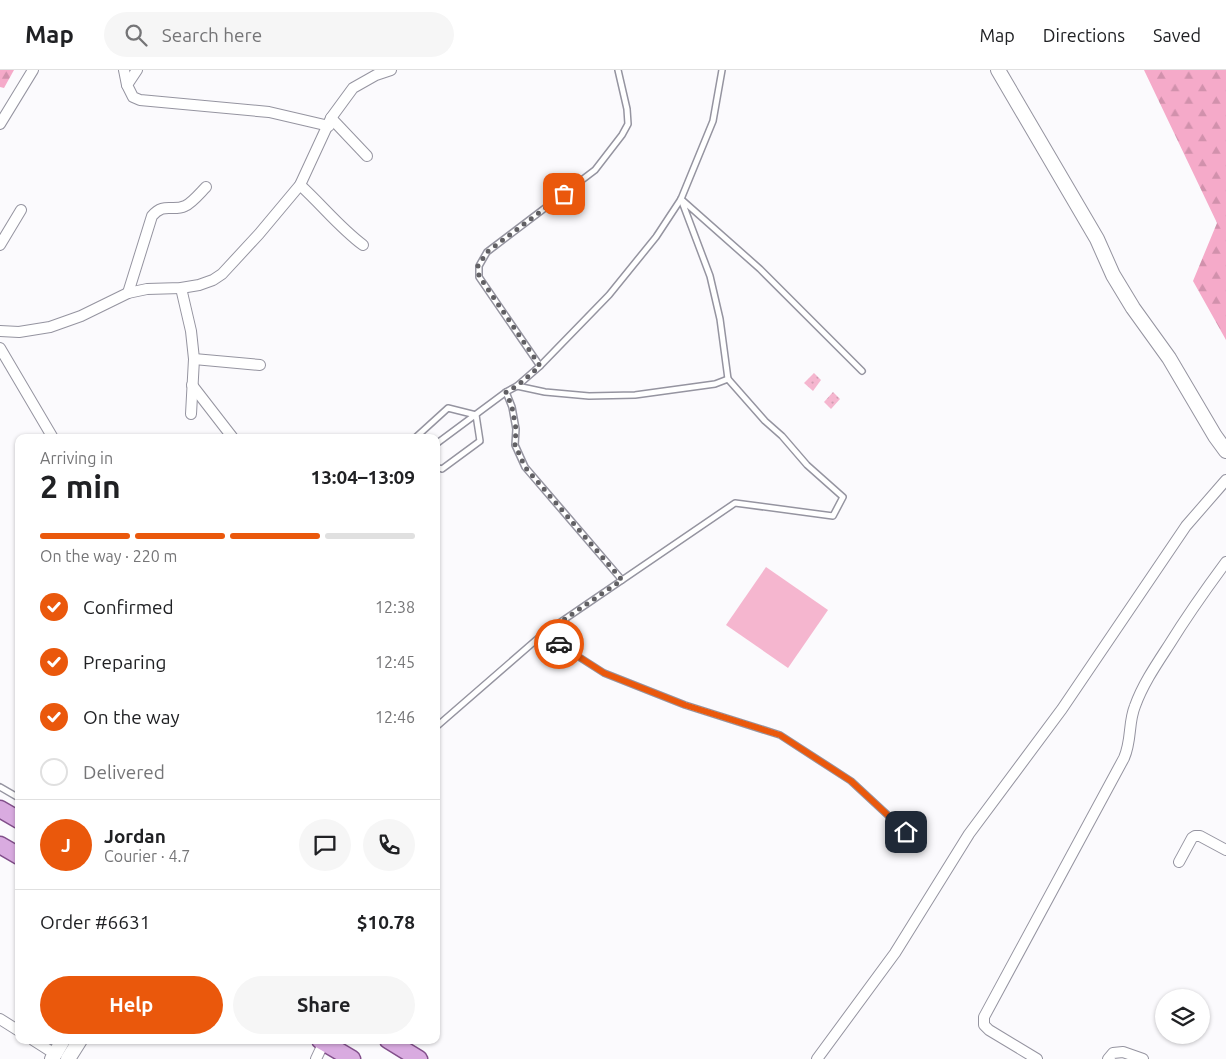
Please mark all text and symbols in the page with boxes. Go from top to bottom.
search box [104,12,454,57]
text: Map [25,21,74,48]
icon: search [122,21,150,49]
text: Search here [162,24,262,46]
text: Map [979,25,1015,45]
text: Directions [1043,25,1125,45]
text: Saved [1153,25,1201,45]
pin [543,173,585,215]
icon: bag [550,180,578,208]
text: Arriving in [40,449,113,467]
text: 13:04–13:09 [310,466,415,488]
text: 2 min [40,468,121,504]
text: On the way · 220 m [40,547,177,565]
icon: check [40,593,68,621]
text: Confirmed [83,596,174,618]
text: 12:38 [375,598,415,616]
courier [534,619,584,669]
icon: car [545,630,573,658]
icon: check [40,648,68,676]
text: Preparing [83,651,167,673]
text: 12:45 [375,653,415,671]
icon: check [40,703,68,731]
text: On the way [83,706,180,728]
text: 12:46 [375,708,415,726]
text: Delivered [83,761,165,783]
pin [885,811,927,853]
icon: home [892,818,920,846]
button: chat [299,819,351,871]
button: phone [363,819,415,871]
text: Jordan [104,825,166,847]
text: J [61,834,71,856]
text: Courier · 4.7 [104,847,190,865]
text: Order #6631 [40,911,150,933]
text: $10.78 [357,911,415,933]
button: Help [40,976,223,1034]
button: Share [233,976,415,1034]
map controls [1155,989,1210,1044]
button: layers [1155,989,1210,1044]

